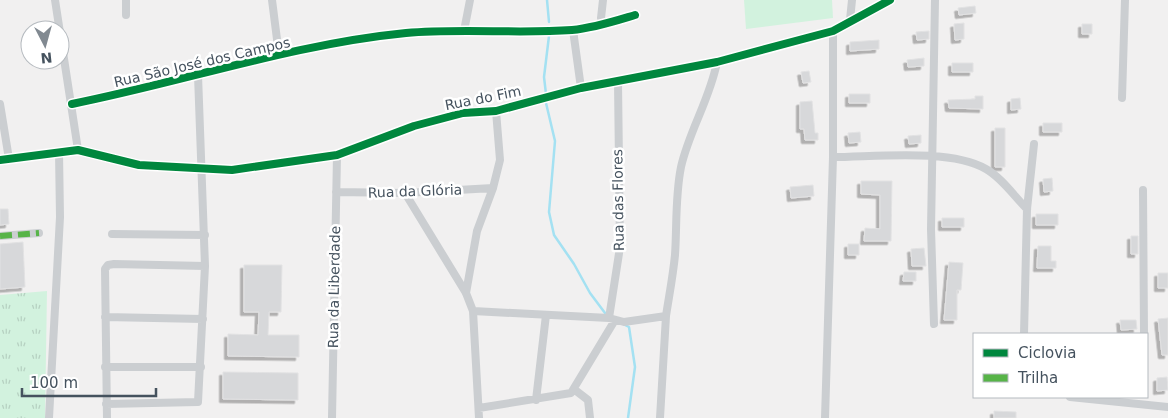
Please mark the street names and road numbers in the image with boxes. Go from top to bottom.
street label: Rua São José dos Campos [112,34,292,90]
street label: Rua do Fim [443,83,523,113]
street label: Rua das Flores [609,149,627,251]
street label: Rua da Glória [368,181,462,201]
street label: Rua da Liberdade [325,226,343,348]

